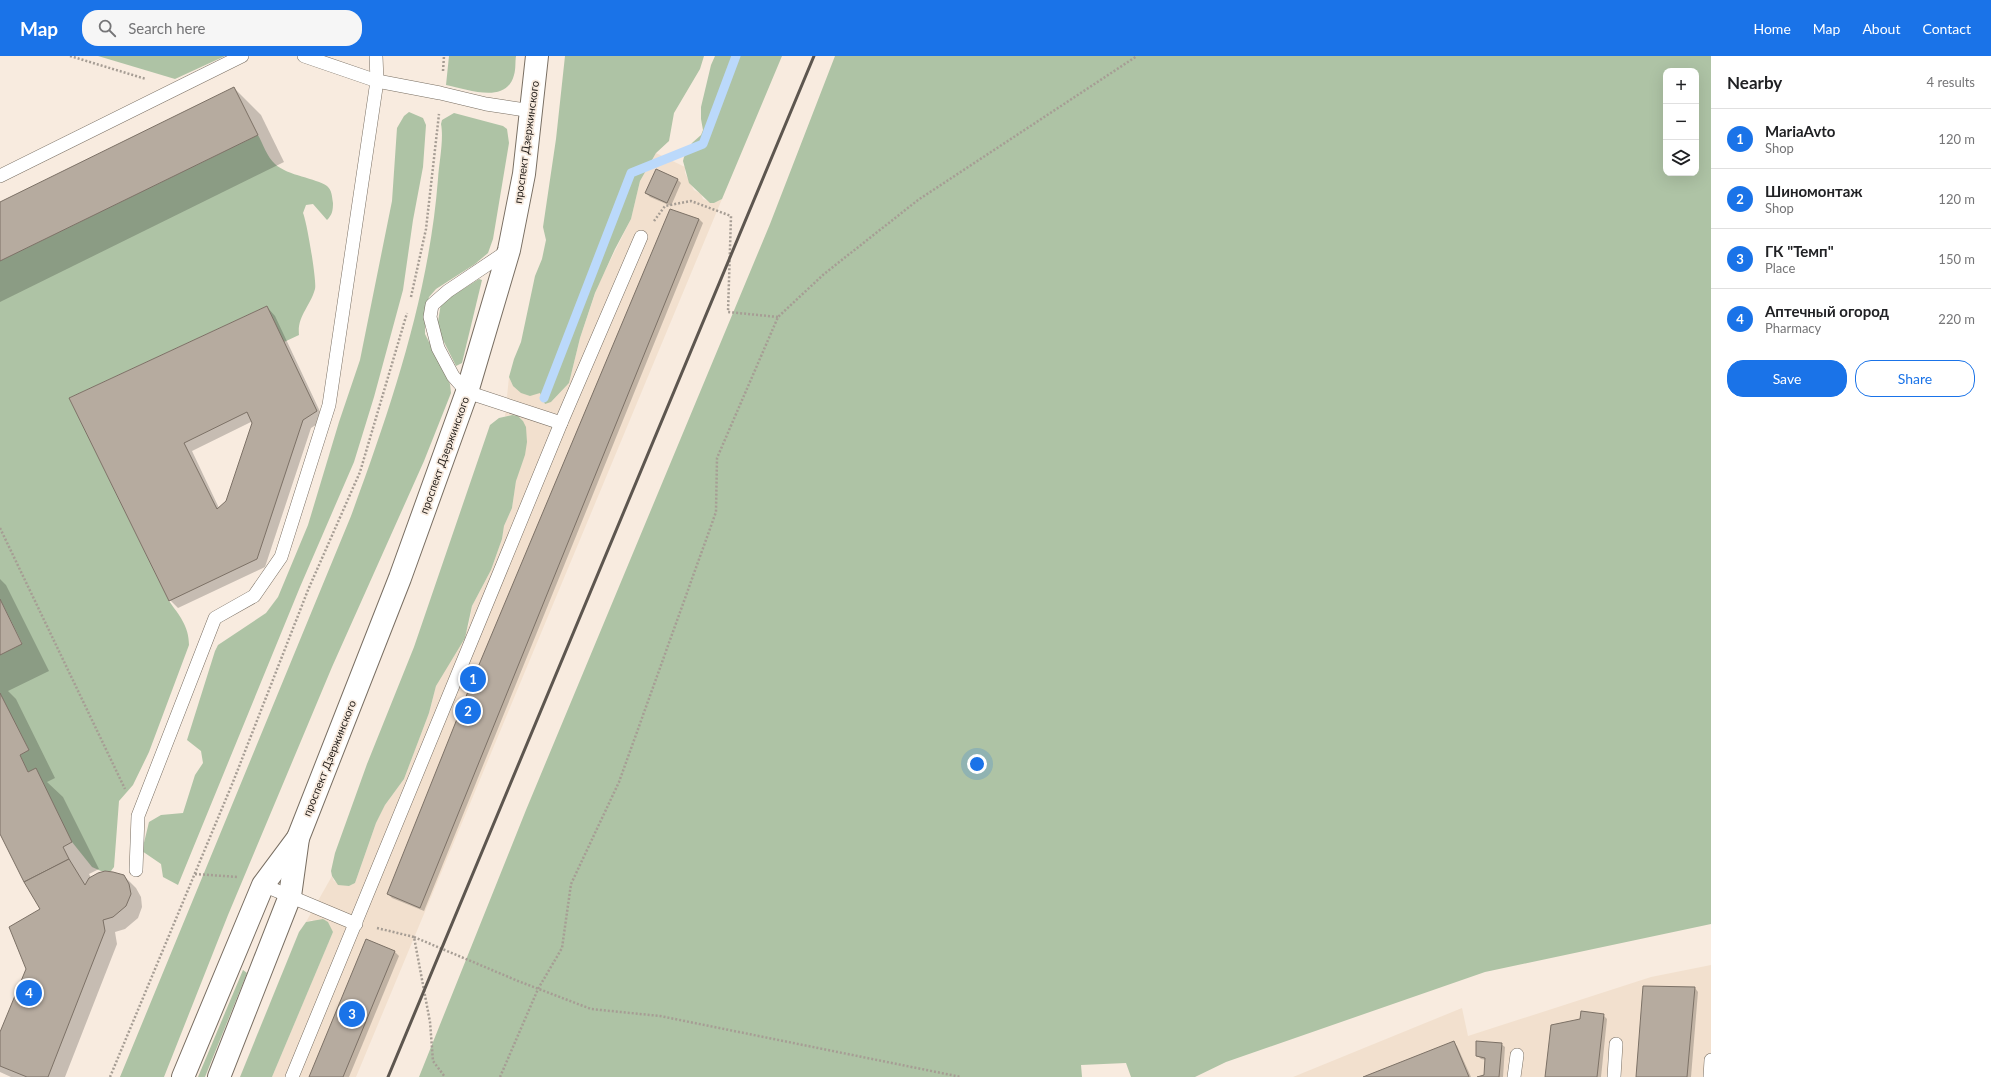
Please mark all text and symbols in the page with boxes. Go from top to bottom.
search box [82,10,362,46]
text: Map [20,17,58,40]
icon: search [96,17,118,39]
text: Search here [128,19,206,37]
text: Home [1753,20,1791,37]
text: Map [1813,20,1840,37]
text: About [1862,20,1900,37]
text: Contact [1922,20,1971,37]
map controls [1663,68,1699,176]
button: + [1663,68,1699,104]
text: Nearby [1727,72,1782,93]
text: 4 results [1927,74,1975,90]
street label: проспект Дзержинского [511,80,541,204]
button: − [1663,104,1699,140]
text: MariaAvto [1765,122,1835,140]
text: 1 [1736,131,1744,147]
text: 120 m [1938,131,1975,147]
button: layers [1663,140,1699,176]
text: Shop [1765,140,1794,156]
text: Шиномонтаж [1765,182,1863,200]
text: 2 [1736,191,1744,207]
text: 120 m [1938,191,1975,207]
text: Shop [1765,200,1794,216]
text: ГК "Темп" [1765,242,1834,260]
text: 3 [1736,251,1744,267]
text: 150 m [1938,251,1975,267]
text: Place [1765,260,1795,276]
text: Аптечный огород [1765,302,1889,320]
text: 4 [1736,311,1744,327]
text: 220 m [1938,311,1975,327]
text: Pharmacy [1765,320,1821,336]
button: Save [1727,360,1847,397]
button: Share [1855,360,1975,397]
street label: проспект Дзержинского [417,395,471,515]
pin: 1 [460,664,486,694]
pin: 2 [455,696,481,726]
street label: проспект Дзержинского [300,698,358,818]
your location [967,754,987,774]
pin: 4 [16,978,42,1008]
pin: 3 [339,999,365,1029]

